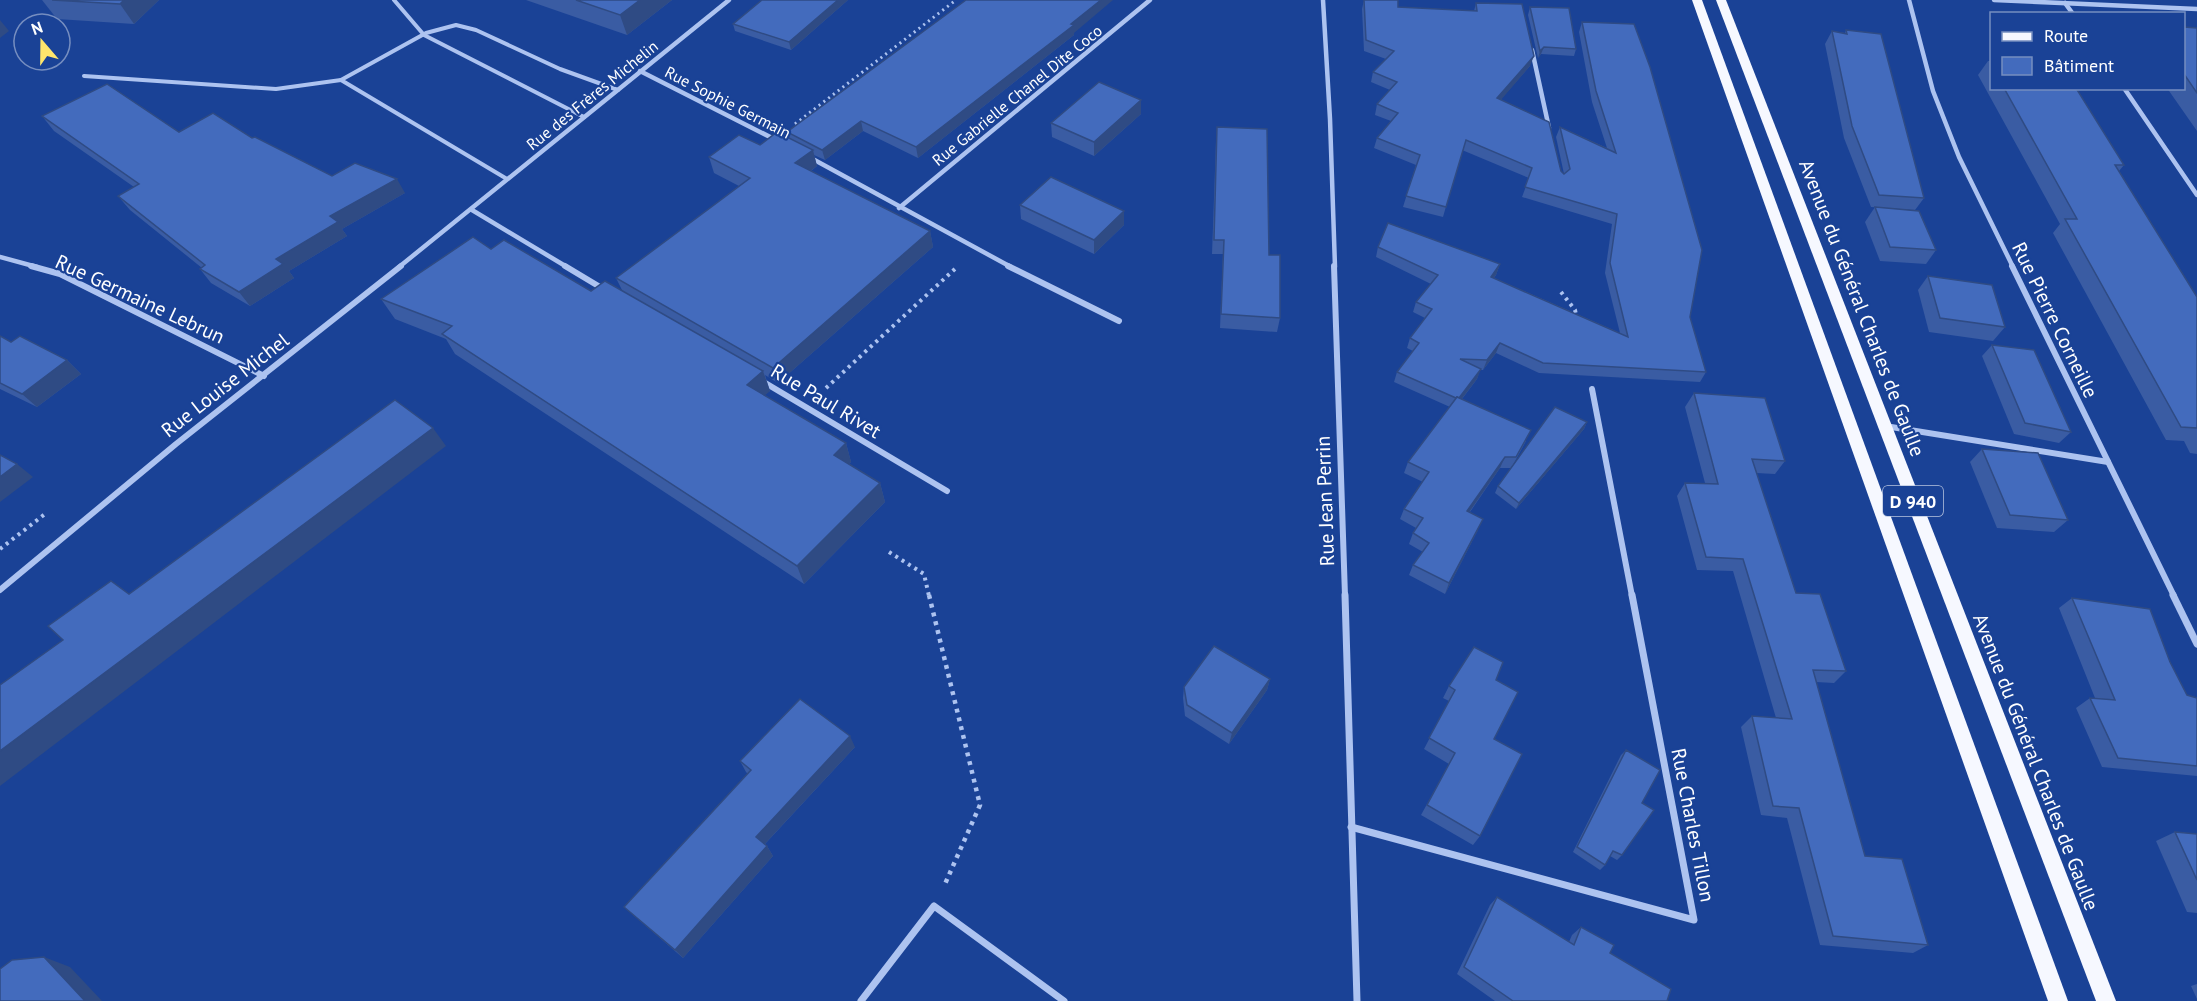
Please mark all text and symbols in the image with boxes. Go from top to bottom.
north arrow [12,12,72,72]
legend [1990,12,2185,90]
text: N [29,17,45,39]
street label: Rue Gabrielle Chanel Dite Coco [928,20,1106,170]
text: Route [2044,24,2088,47]
street label: Rue des Frères Michelin [522,36,662,154]
text: Bâtiment [2044,54,2114,77]
street label: Rue Sophie Germain [662,62,794,142]
street label: Avenue du Général Charles de Gaulle [1793,156,1931,460]
street label: Rue Pierre Corneille [2006,238,2104,402]
street label: Rue Germaine Lebrun [51,248,229,350]
street label: Rue Louise Michel [156,327,294,443]
street label: Rue Paul Rivet [766,358,886,444]
street label: Rue Jean Perrin [1310,435,1340,567]
road number: D 940 [1883,486,1943,516]
street label: Avenue du Général Charles de Gaulle [1967,610,2105,914]
street label: Rue Charles Tillon [1665,746,1721,904]

